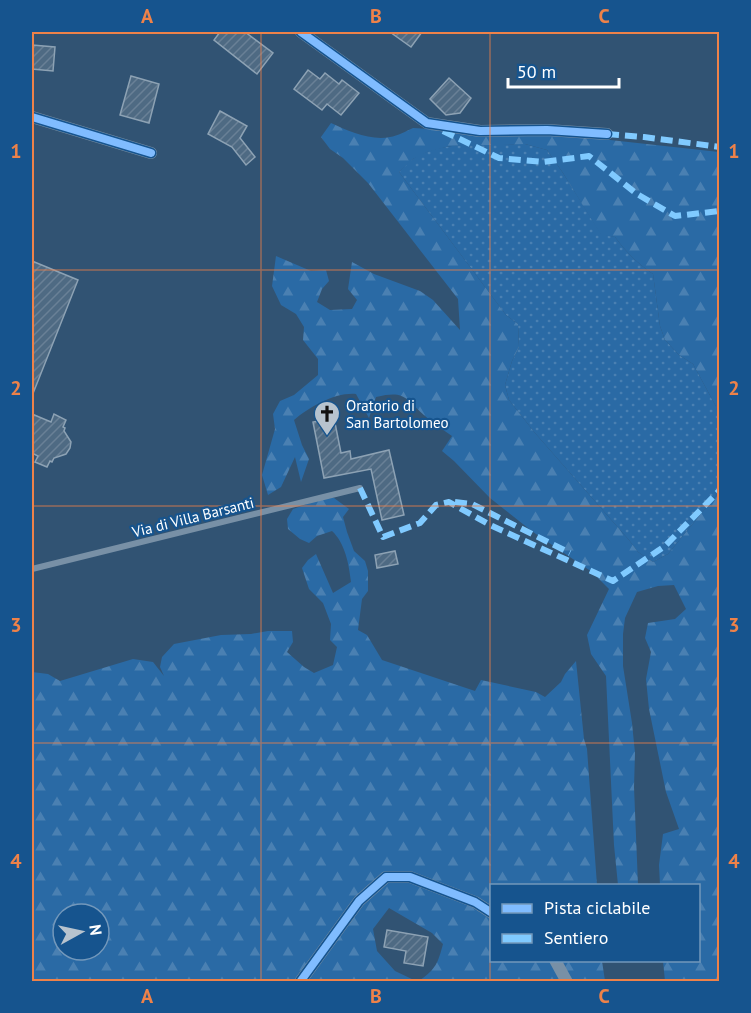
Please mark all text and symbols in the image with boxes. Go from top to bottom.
text: A [141,3,154,29]
text: B [370,3,382,29]
text: C [598,3,610,29]
scale bar [508,51,619,89]
text: 50 m [517,60,556,83]
text: 1 [10,138,22,164]
text: 1 [728,138,740,164]
text: 2 [10,375,22,401]
text: 2 [728,375,740,401]
place label: Oratorio di San Bartolomeo [346,396,448,432]
church icon: Oratorio di San Bartolomeo [312,399,342,437]
street label: Via di Villa Barsanti [129,493,256,542]
text: 3 [10,612,22,638]
text: 3 [728,612,740,638]
text: 4 [10,848,22,874]
text: 4 [728,848,740,874]
legend [490,884,700,962]
text: Pista ciclabile [544,896,651,919]
north arrow [51,902,111,962]
text: N [85,923,106,937]
text: Sentiero [544,926,608,949]
text: A [141,983,154,1009]
text: B [370,983,382,1009]
text: C [598,983,610,1009]

